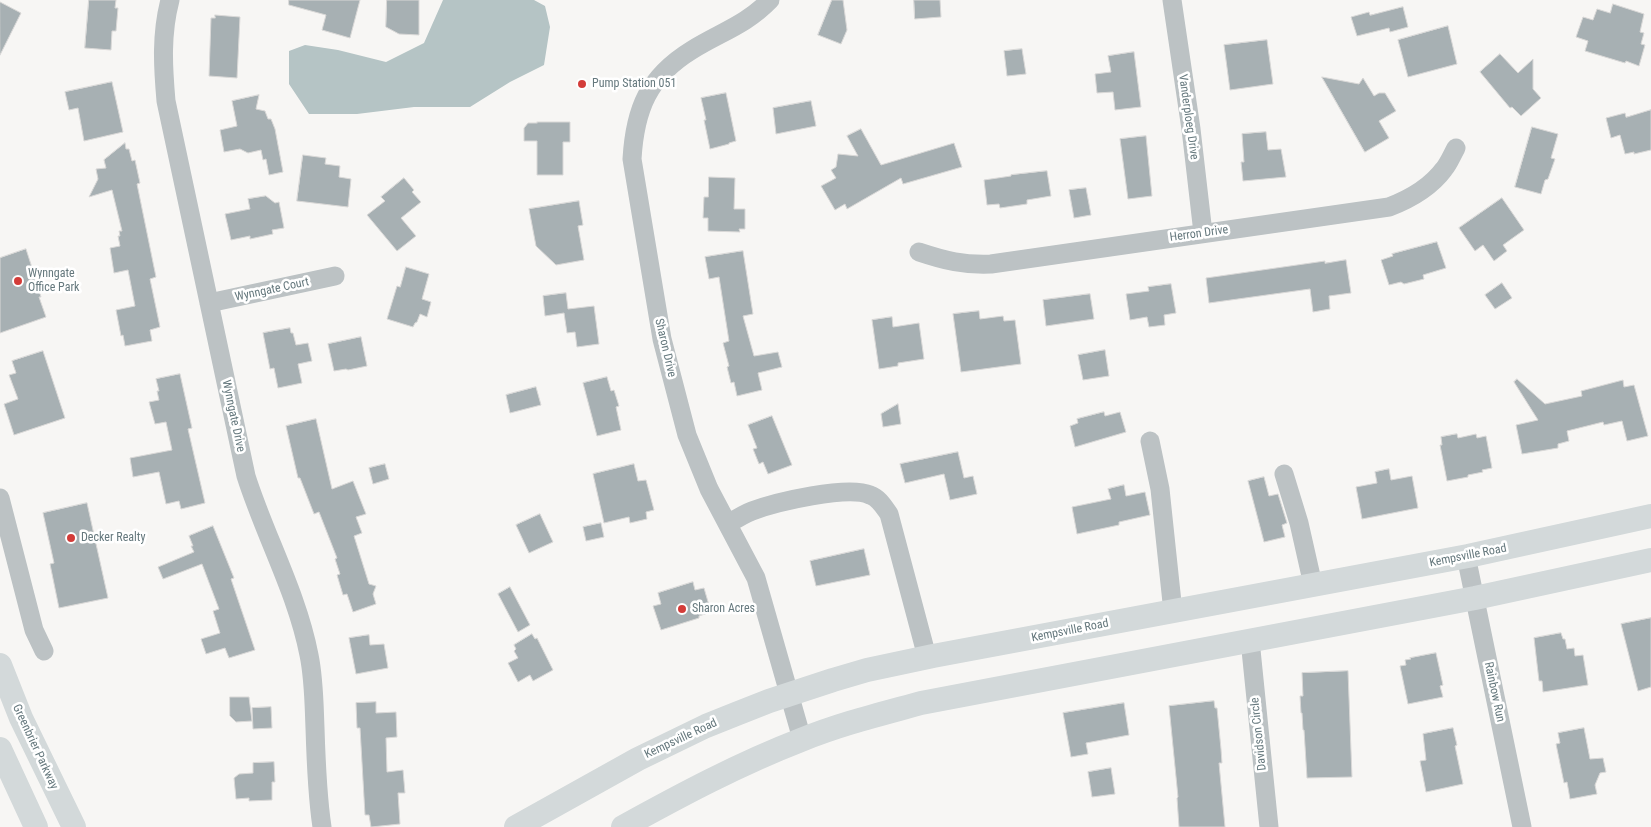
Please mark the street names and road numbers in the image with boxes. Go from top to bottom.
street label: Vanderploeg Drive [1175,73,1201,161]
street label: Herron Drive [1169,223,1229,245]
street label: Wynngate Court [234,275,310,305]
street label: Sharon Drive [651,317,679,379]
street label: Wynngate Drive [218,379,248,453]
street label: Kempsville Road [1428,541,1508,571]
street label: Kempsville Road [1030,616,1110,646]
street label: Rainbow Run [1481,661,1507,723]
street label: Davidson Circle [1248,697,1270,771]
street label: Greenbrier Parkway [9,702,61,792]
street label: Kempsville Road [642,716,720,762]

